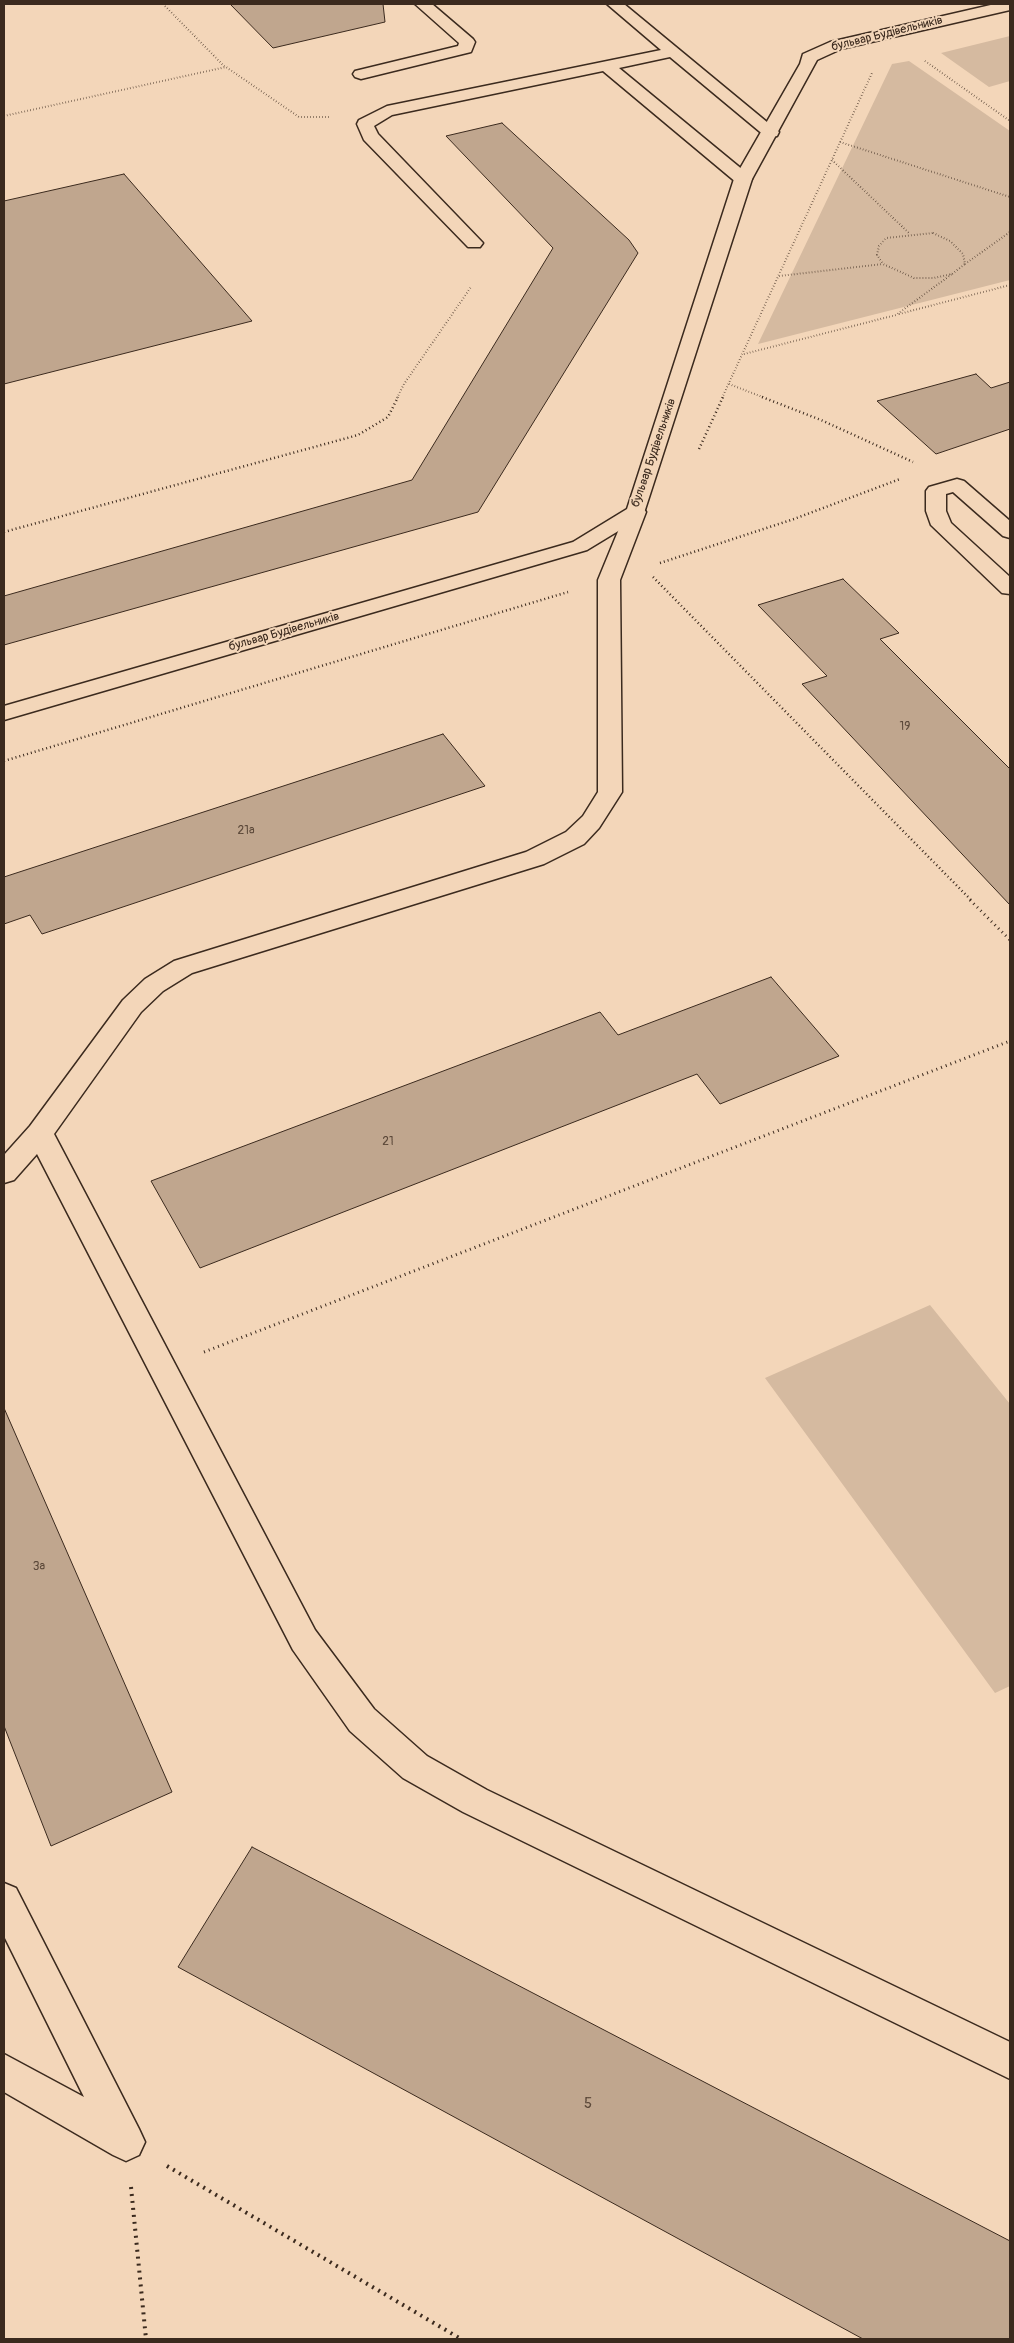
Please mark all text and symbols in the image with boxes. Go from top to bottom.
street label: бульвар Будівельників [830,13,944,55]
street label: бульвар Будівельників [629,397,679,509]
street label: бульвар Будівельників [227,609,341,655]
house number: 19 [900,720,910,734]
house number: 21а [238,824,254,838]
house number: 21 [382,1135,394,1149]
house number: 3а [33,1560,45,1574]
house number: 5 [584,2095,592,2113]

